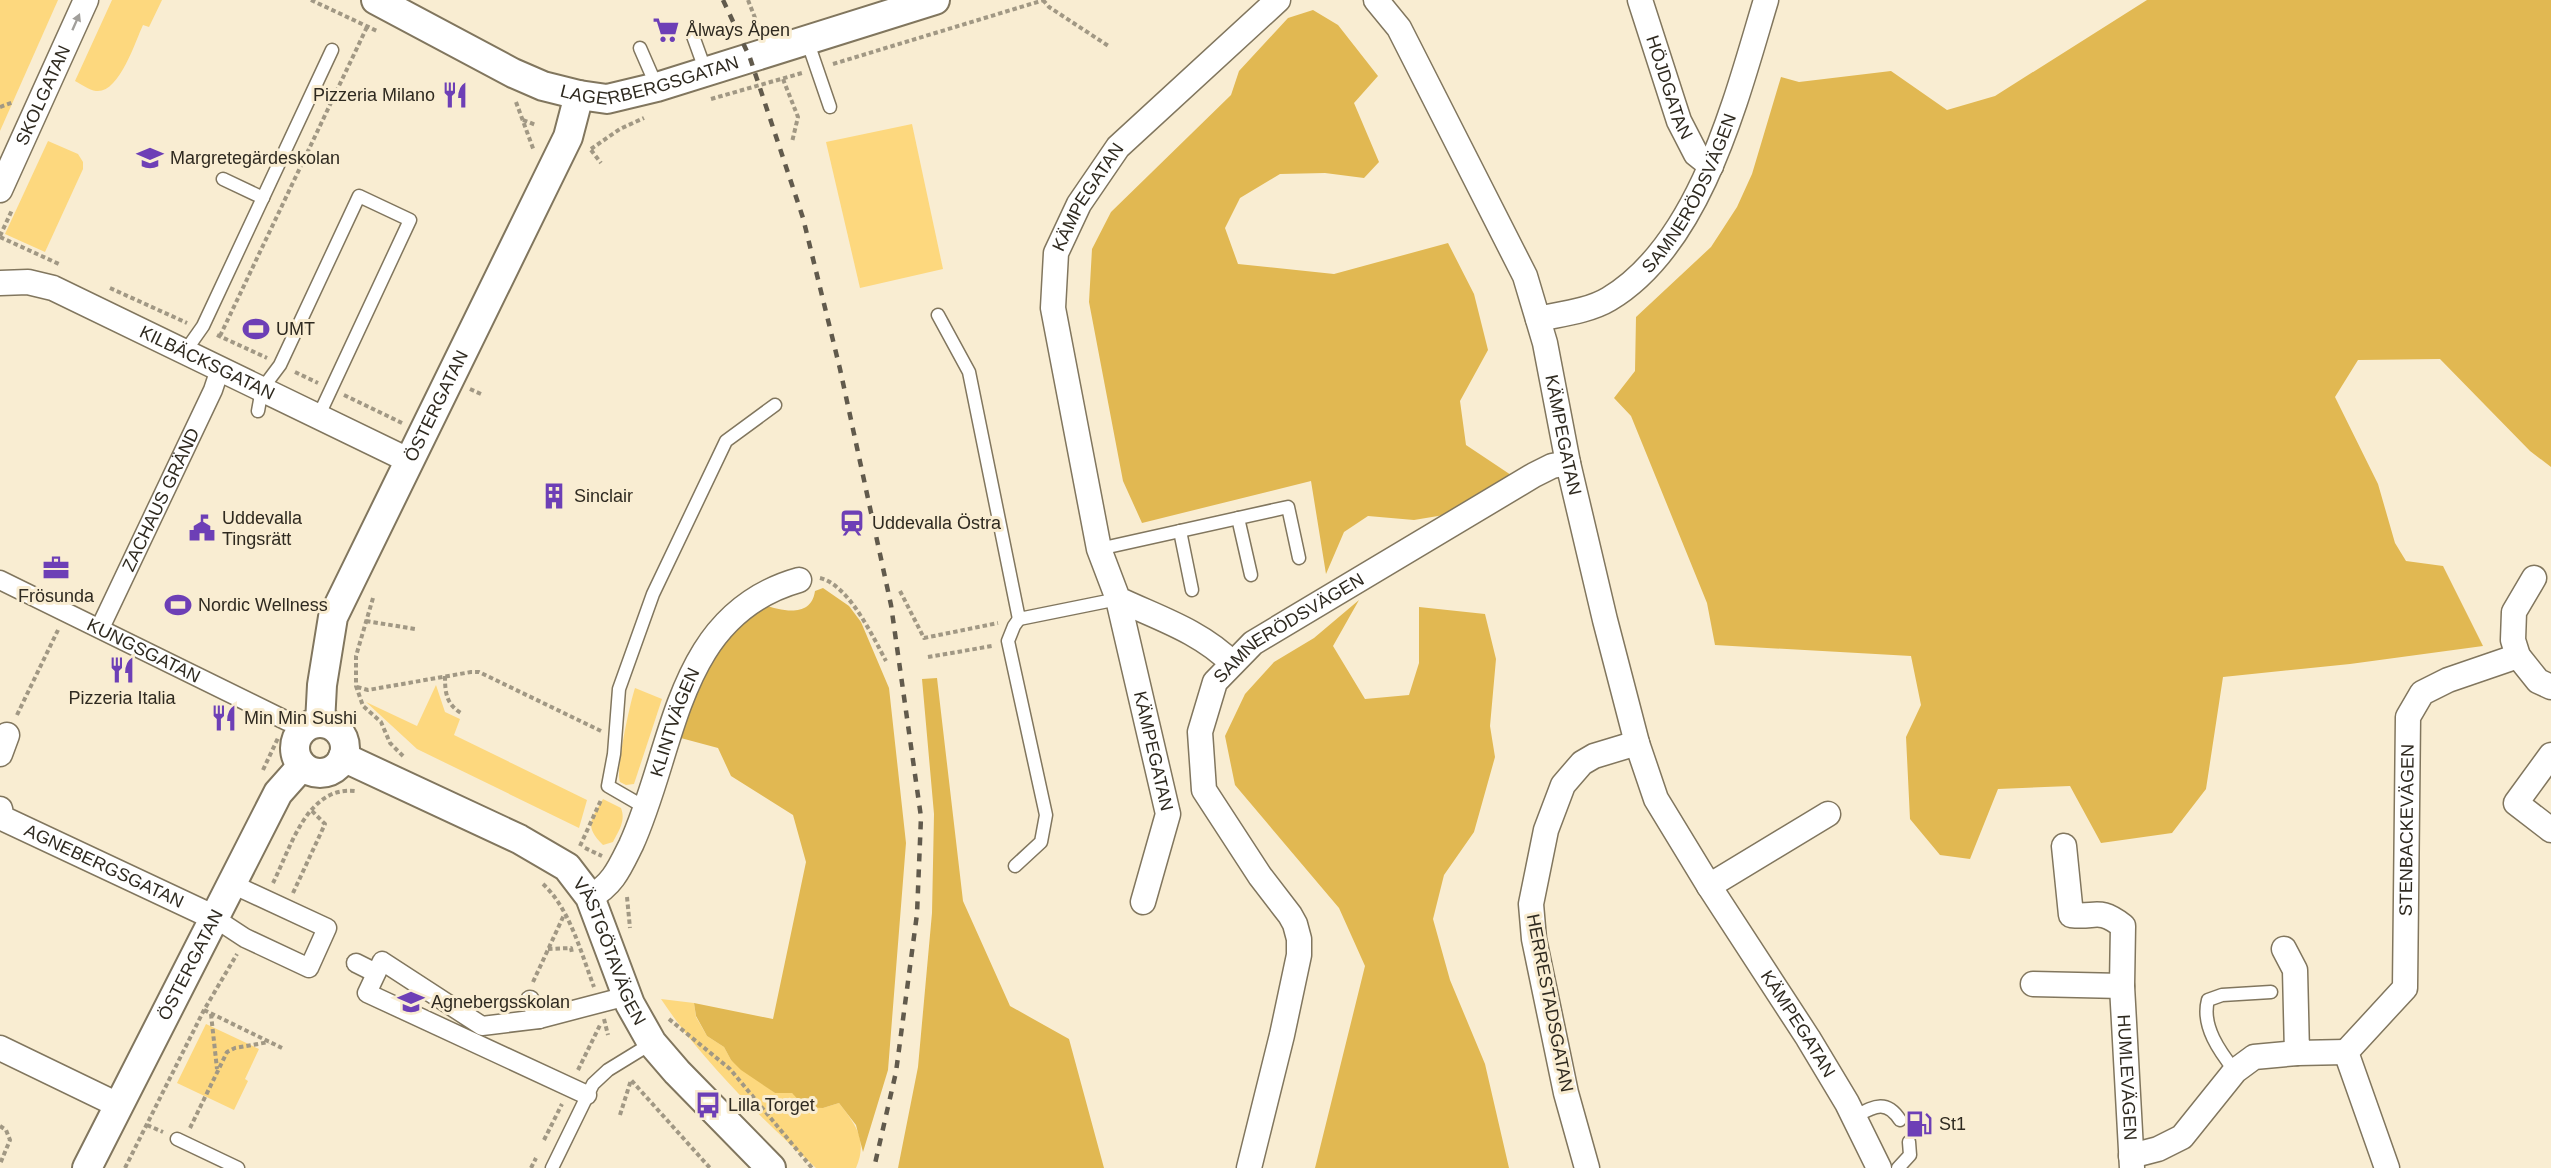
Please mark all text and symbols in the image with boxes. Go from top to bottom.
one-way arrow [71,14,80,31]
supermarket icon: Ålways Åpen [651,15,681,45]
place label: Ålways Åpen [686,20,790,40]
street label: HÖJDGATAN [1642,33,1697,143]
street label: SKOLGATAN [12,42,74,148]
street label: LAGERBERGSGATAN [558,52,741,109]
restaurant icon: Pizzeria Milano [440,80,470,110]
place label: Pizzeria Milano [313,85,435,105]
street label: SAMNERÖDSVÄGEN [1638,111,1740,277]
street label: KÄMPEGATAN [1048,139,1128,254]
school or university icon: Margretegärdeskolan [135,143,165,173]
place label: Margretegärdeskolan [170,148,340,168]
sports icon: UMT [241,314,271,344]
place label: UMT [276,319,315,339]
street label: KILBÄCKSGATAN [136,322,278,404]
street label: ÖSTERGATAN [401,347,472,465]
street label: KÄMPEGATAN [1541,373,1585,497]
street label: ZACHAUS GRÄND [118,425,203,575]
building icon: Sinclair [539,481,569,511]
place label: Sinclair [574,486,633,506]
place label: Uddevalla Tingsrätt [222,508,303,549]
station icon: Uddevalla Östra [837,508,867,538]
public building icon: Uddevalla Tingsrätt [187,513,217,543]
place label: Uddevalla Östra [872,513,1002,533]
office icon: Frösunda [41,553,71,583]
street label: SAMNERÖDSVÄGEN [1210,569,1367,687]
place label: Frösunda [18,586,95,606]
sports icon: Nordic Wellness [163,590,193,620]
place label: Nordic Wellness [198,595,328,615]
street label: KUNGSGATAN [84,614,203,687]
restaurant icon: Pizzeria Italia [107,655,137,685]
street label: KLINTVÄGEN [646,664,704,779]
place label: Pizzeria Italia [68,688,177,708]
street label: KÄMPEGATAN [1130,689,1177,813]
restaurant icon: Min Min Sushi [209,703,239,733]
place label: Min Min Sushi [244,708,357,728]
street label: STENBACKEVÄGEN [2396,744,2418,916]
street label: AGNEBERGSGATAN [21,820,187,912]
street label: VÄSTGÖTAVÄGEN [569,874,650,1028]
street label: ÖSTERGATAN [154,906,227,1023]
street label: HERRESTADSGATAN [1523,912,1577,1094]
street label: KÄMPEGATAN [1757,967,1839,1081]
school or university icon: Agnebergsskolan [396,987,426,1017]
place label: Agnebergsskolan [431,992,570,1012]
street label: HUMLEVÄGEN [2114,1014,2140,1141]
bus stop icon: Lilla Torget [693,1090,723,1120]
place label: Lilla Torget [728,1095,815,1115]
fuel station icon: St1 [1904,1109,1934,1139]
place label: St1 [1939,1114,1966,1134]

